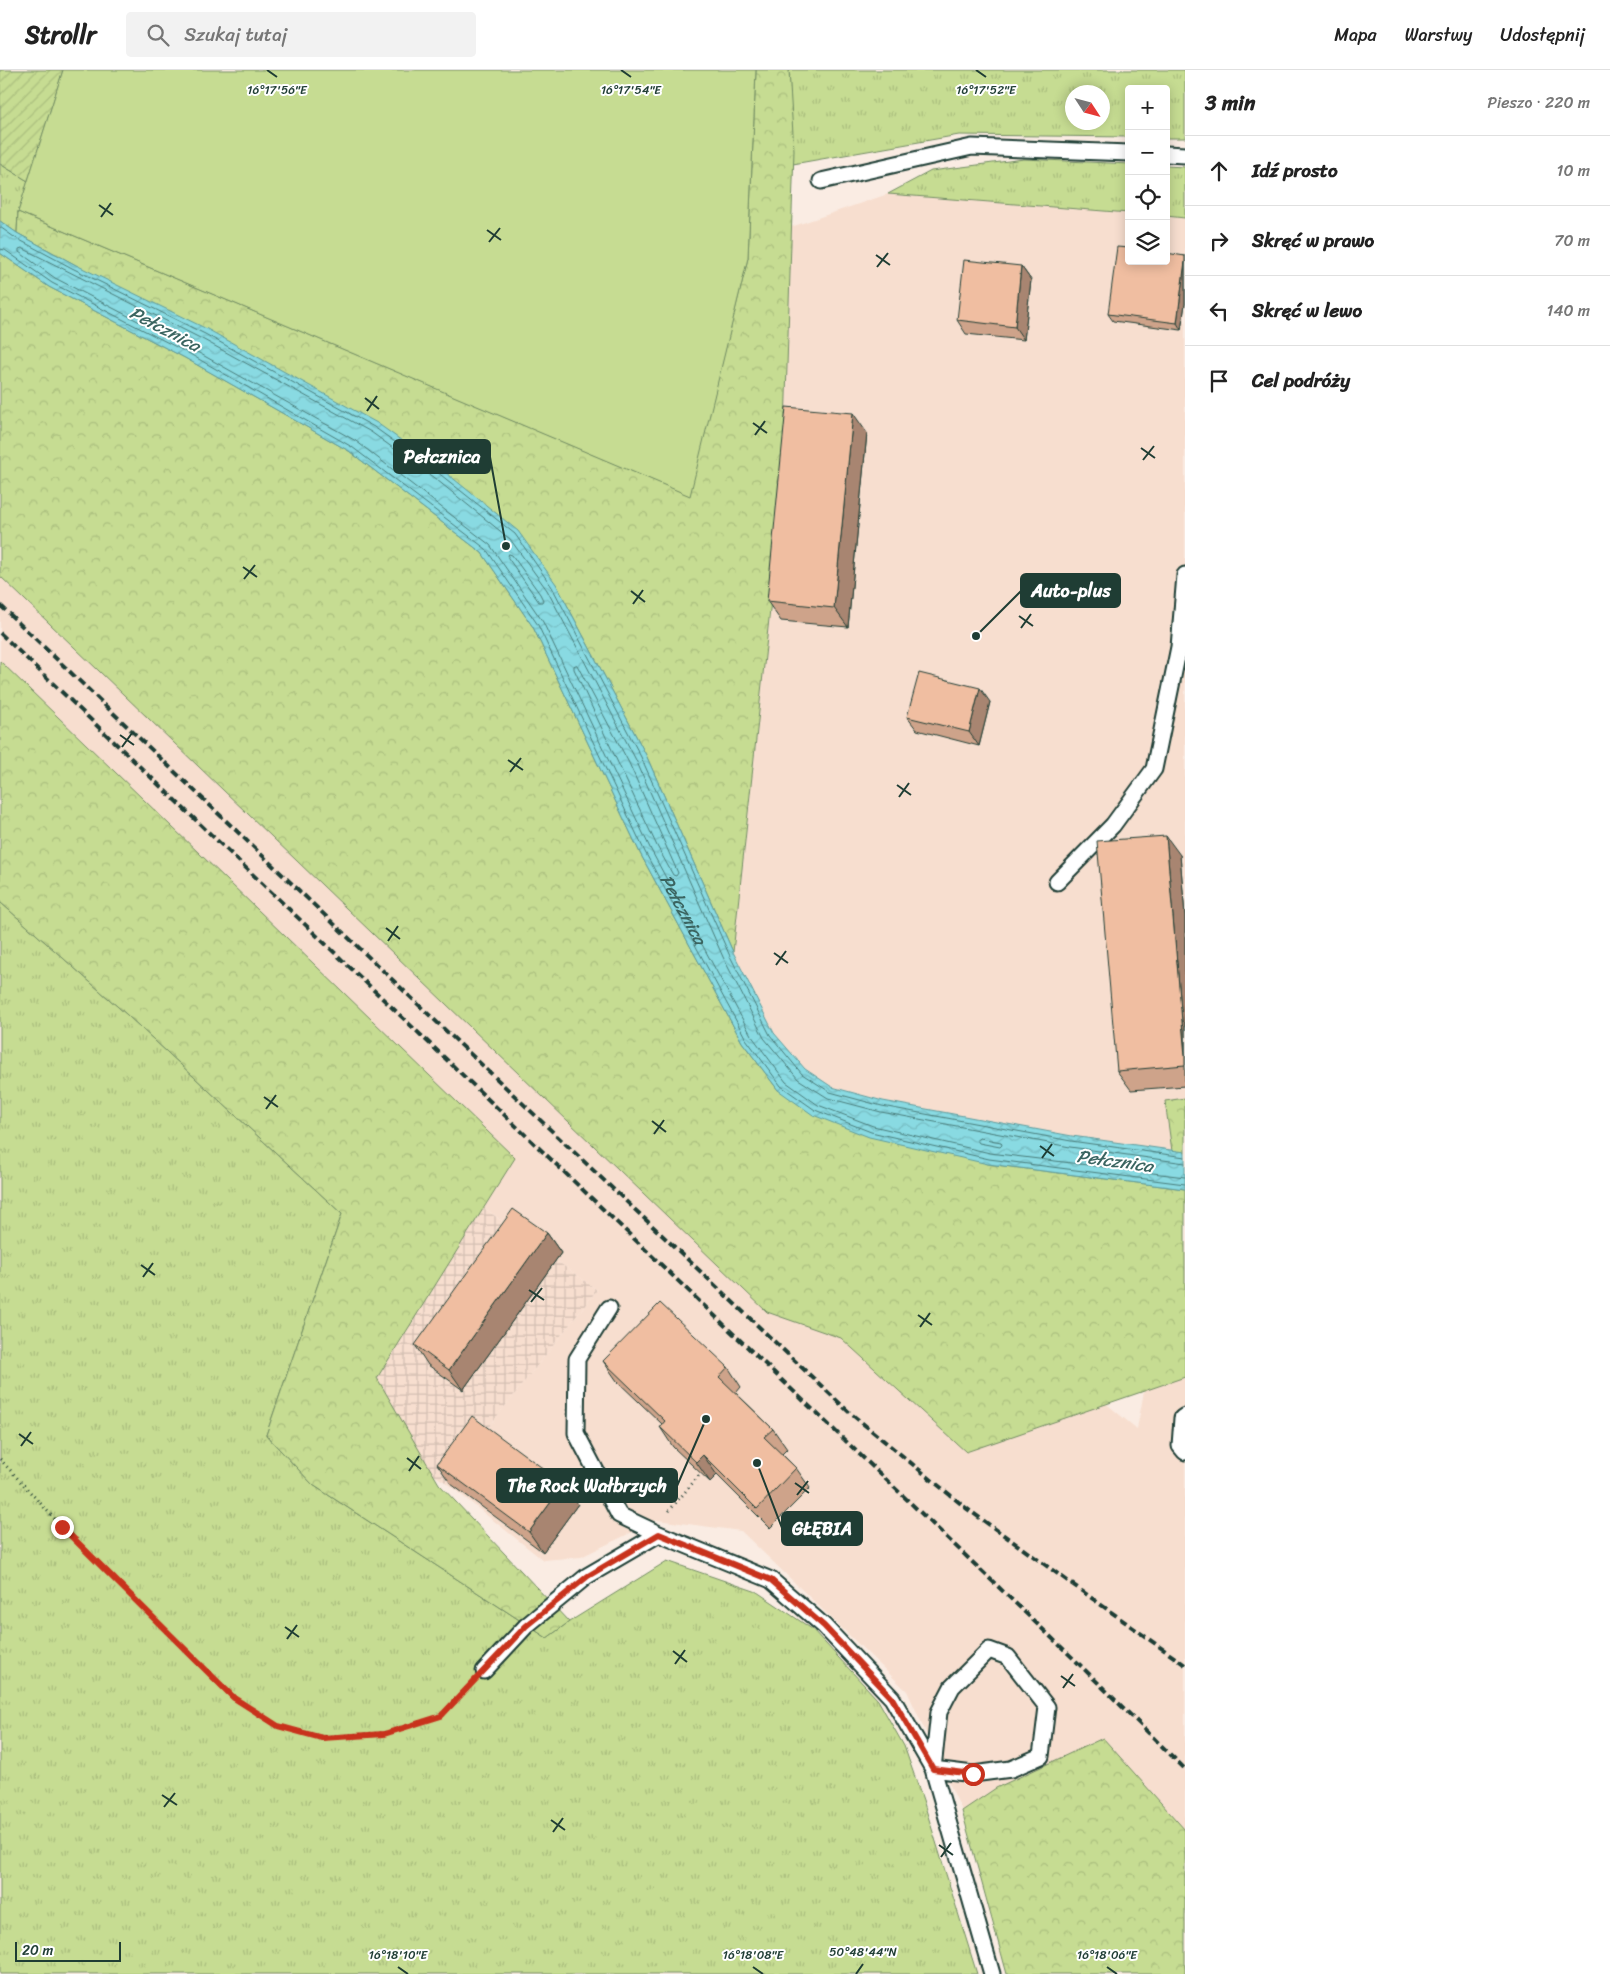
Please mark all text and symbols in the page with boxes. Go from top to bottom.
search box [126,12,476,57]
text: Strollr [25,14,96,56]
text: Szukaj tutaj [184,18,287,51]
text: Mapa [1334,19,1377,51]
text: Warstwy [1405,19,1472,51]
text: Udostępnij [1500,19,1585,51]
icon: search [144,21,172,49]
text: 16°17'56"E [247,79,308,101]
text: 16°17'54"E [601,79,662,101]
text: 16°17'52"E [956,79,1017,101]
text: 3 min [1205,84,1255,122]
north arrow [1065,85,1110,130]
map controls [1125,85,1170,265]
button: + [1125,85,1170,130]
text: Pieszo · 220 m [1487,88,1590,117]
button: − [1125,130,1170,175]
text: Idź prosto [1252,154,1338,187]
text: 10 m [1557,156,1590,185]
icon: ahead [1205,157,1233,185]
button: locate [1125,175,1170,220]
button: layers [1125,220,1170,265]
text: Skręć w prawo [1252,224,1374,257]
text: 70 m [1554,226,1590,255]
icon: right [1205,227,1233,255]
text: Skręć w lewo [1252,294,1362,327]
text: 140 m [1547,296,1590,325]
water label: Pełcznica [124,297,208,362]
icon: left [1205,297,1233,325]
text: Cel podróży [1252,364,1350,397]
icon: arrive [1205,367,1233,395]
callout: Pełcznica [394,440,490,473]
text: Pełcznica [404,441,481,473]
callout: Auto-plus [1021,574,1120,607]
text: Auto-plus [1030,575,1111,607]
water label: Pełcznica [651,868,716,952]
water label: Pełcznica [1075,1140,1157,1182]
callout: The Rock Wałbrzych [497,1469,677,1502]
text: The Rock Wałbrzych [507,1470,667,1502]
callout: GŁĘBIA [782,1512,862,1545]
text: GŁĘBIA [791,1513,852,1545]
route end [51,1516,74,1539]
route start [962,1763,985,1786]
text: 20 m [22,1938,53,1963]
scale bar [15,1939,121,1962]
text: 50°48'44"N [829,1941,897,1963]
text: 16°18'10"E [369,1944,428,1966]
text: 16°18'08"E [723,1944,785,1966]
text: 16°18'06"E [1077,1944,1138,1966]

